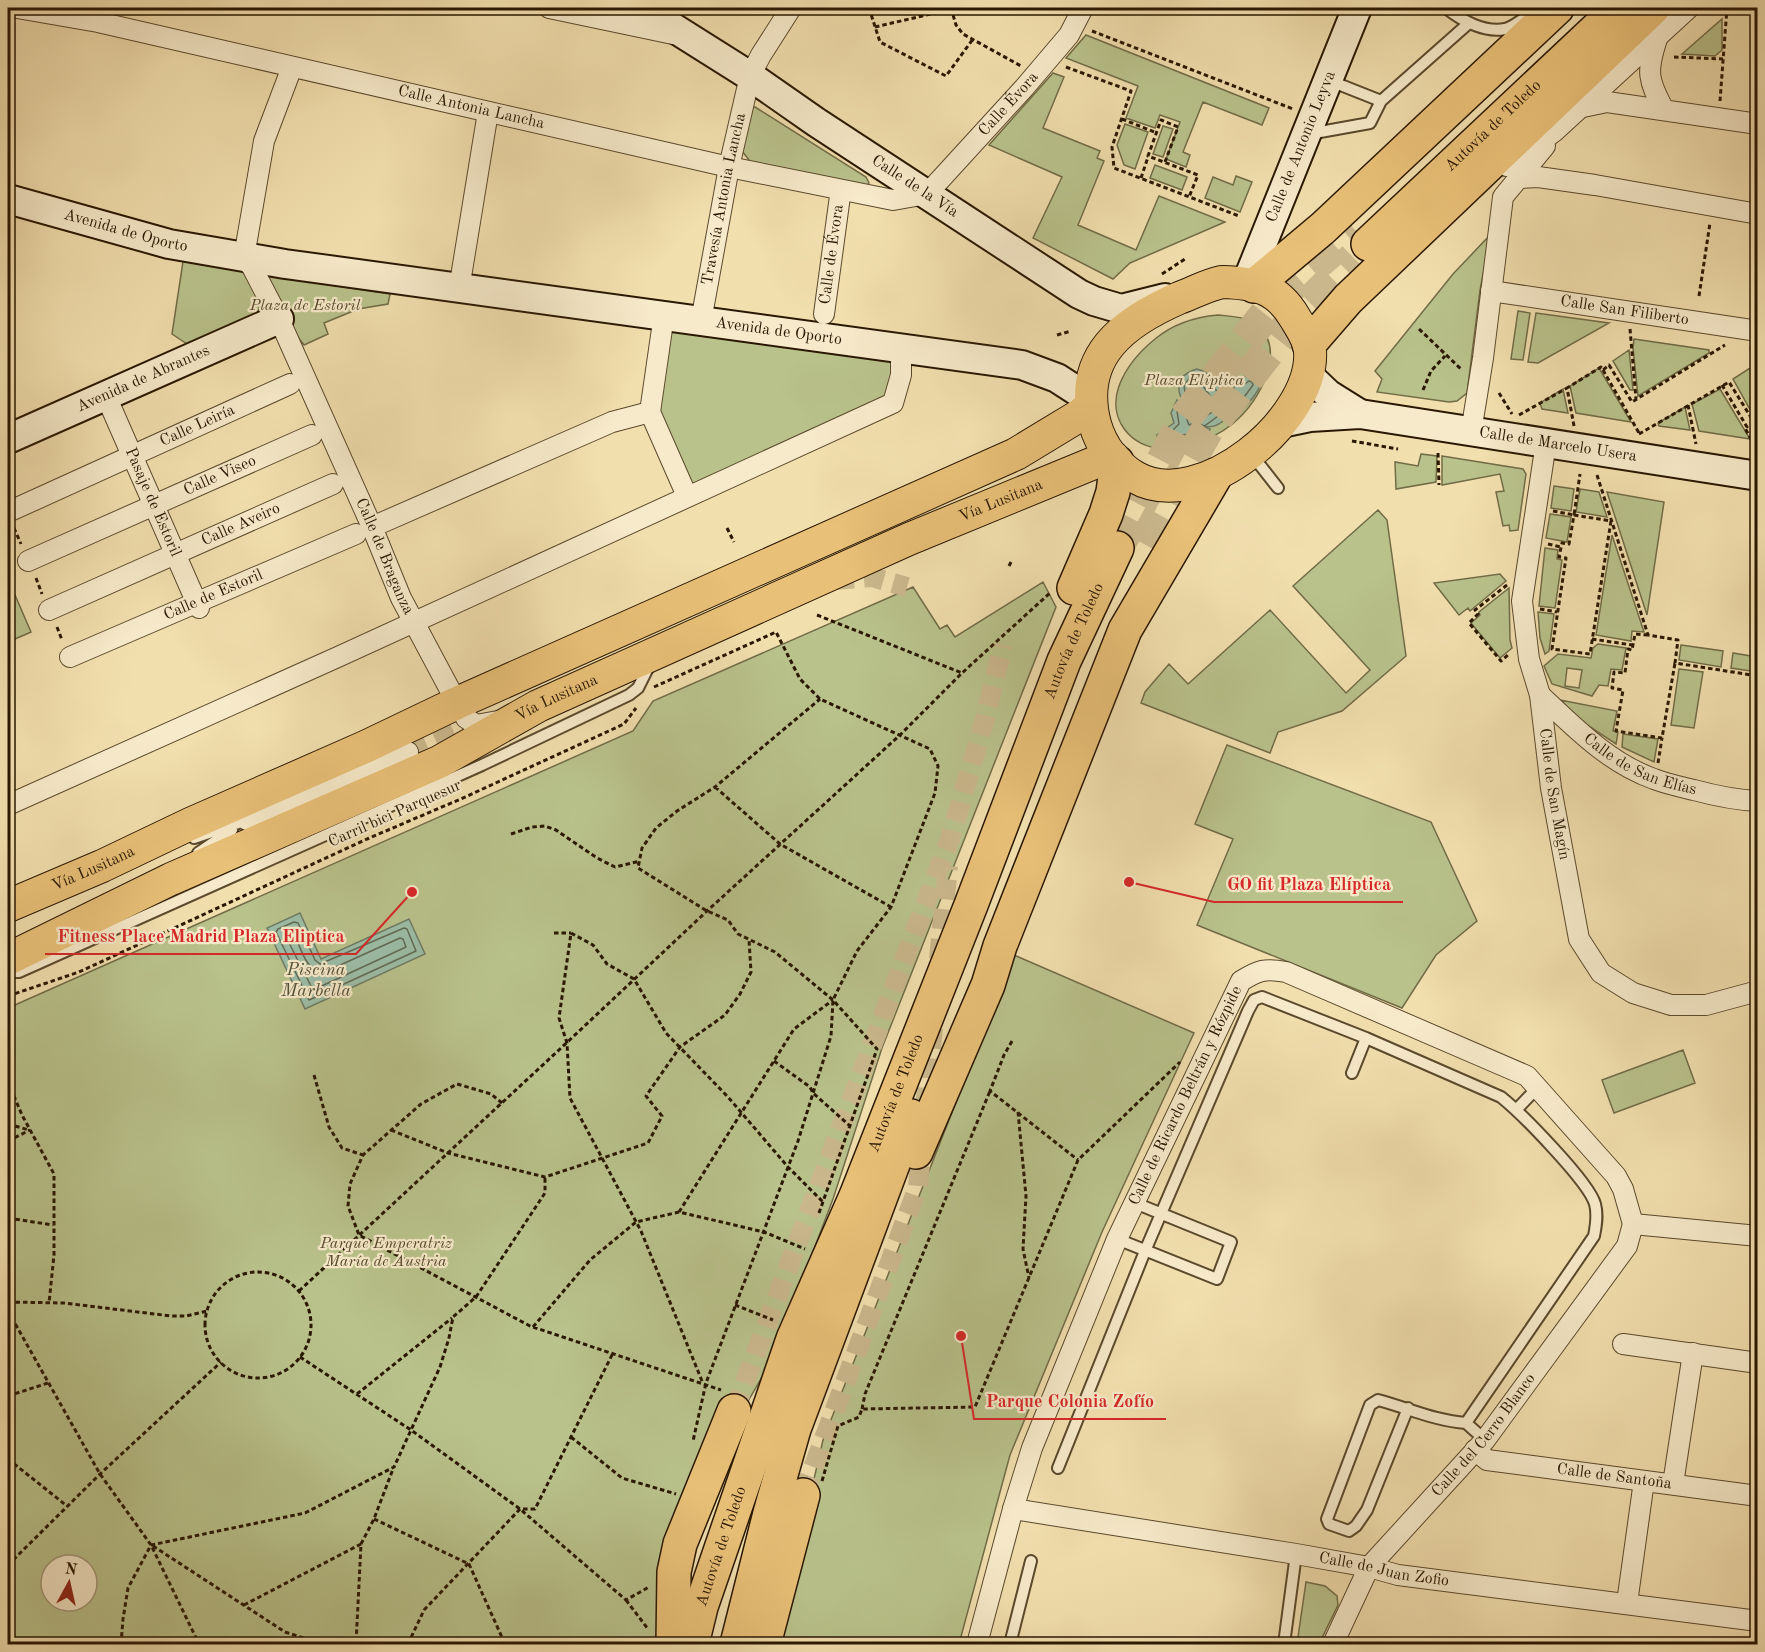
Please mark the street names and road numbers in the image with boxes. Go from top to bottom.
street label: Calle Évora [976,69,1042,139]
street label: Calle de Antonio Leyva [1264,69,1339,225]
street label: Autovía de Toledo [1442,77,1544,175]
street label: Calle Antonia Lancha [396,83,546,132]
street label: Travesía Antonia Lancha [700,112,749,286]
street label: Calle de la Vía [868,152,961,221]
street label: Calle de Évora [817,204,847,305]
street label: Avenida de Oporto [62,207,189,255]
street label: Calle San Filiberto [1559,293,1690,329]
street label: Avenida de Oporto [714,315,843,348]
street label: Avenida de Abrantes [74,343,212,415]
street label: Calle Leiría [157,402,237,450]
street label: Calle de Marcelo Usera [1478,425,1638,465]
street label: Pasaje de Estoril [122,445,183,559]
street label: Calle Viseo [181,453,259,499]
street label: Vía Lusitana [957,477,1045,526]
street label: Calle de Braganza [352,496,416,618]
street label: Calle Aveiro [199,500,283,549]
street label: Calle de Estoril [161,567,265,624]
street label: Autovía de Toledo [1042,581,1107,702]
street label: Vía Lusitana [513,672,600,725]
street label: Calle de San Magín [1536,727,1572,862]
street label: Calle de San Elías [1580,731,1698,798]
street label: Carril bici Parquesur [326,777,464,851]
street label: Vía Lusitana [49,844,137,894]
street label: Calle de Ricardo Beltrán y Rózpide [1126,984,1245,1208]
street label: Autovía de Toledo [866,1032,927,1155]
street label: Calle del Cerro Blanco [1429,1371,1539,1500]
street label: Calle de Santoña [1556,1461,1673,1492]
street label: Autovía de Toledo [694,1485,750,1608]
street label: Calle de Juan Zofio [1317,1550,1450,1589]

